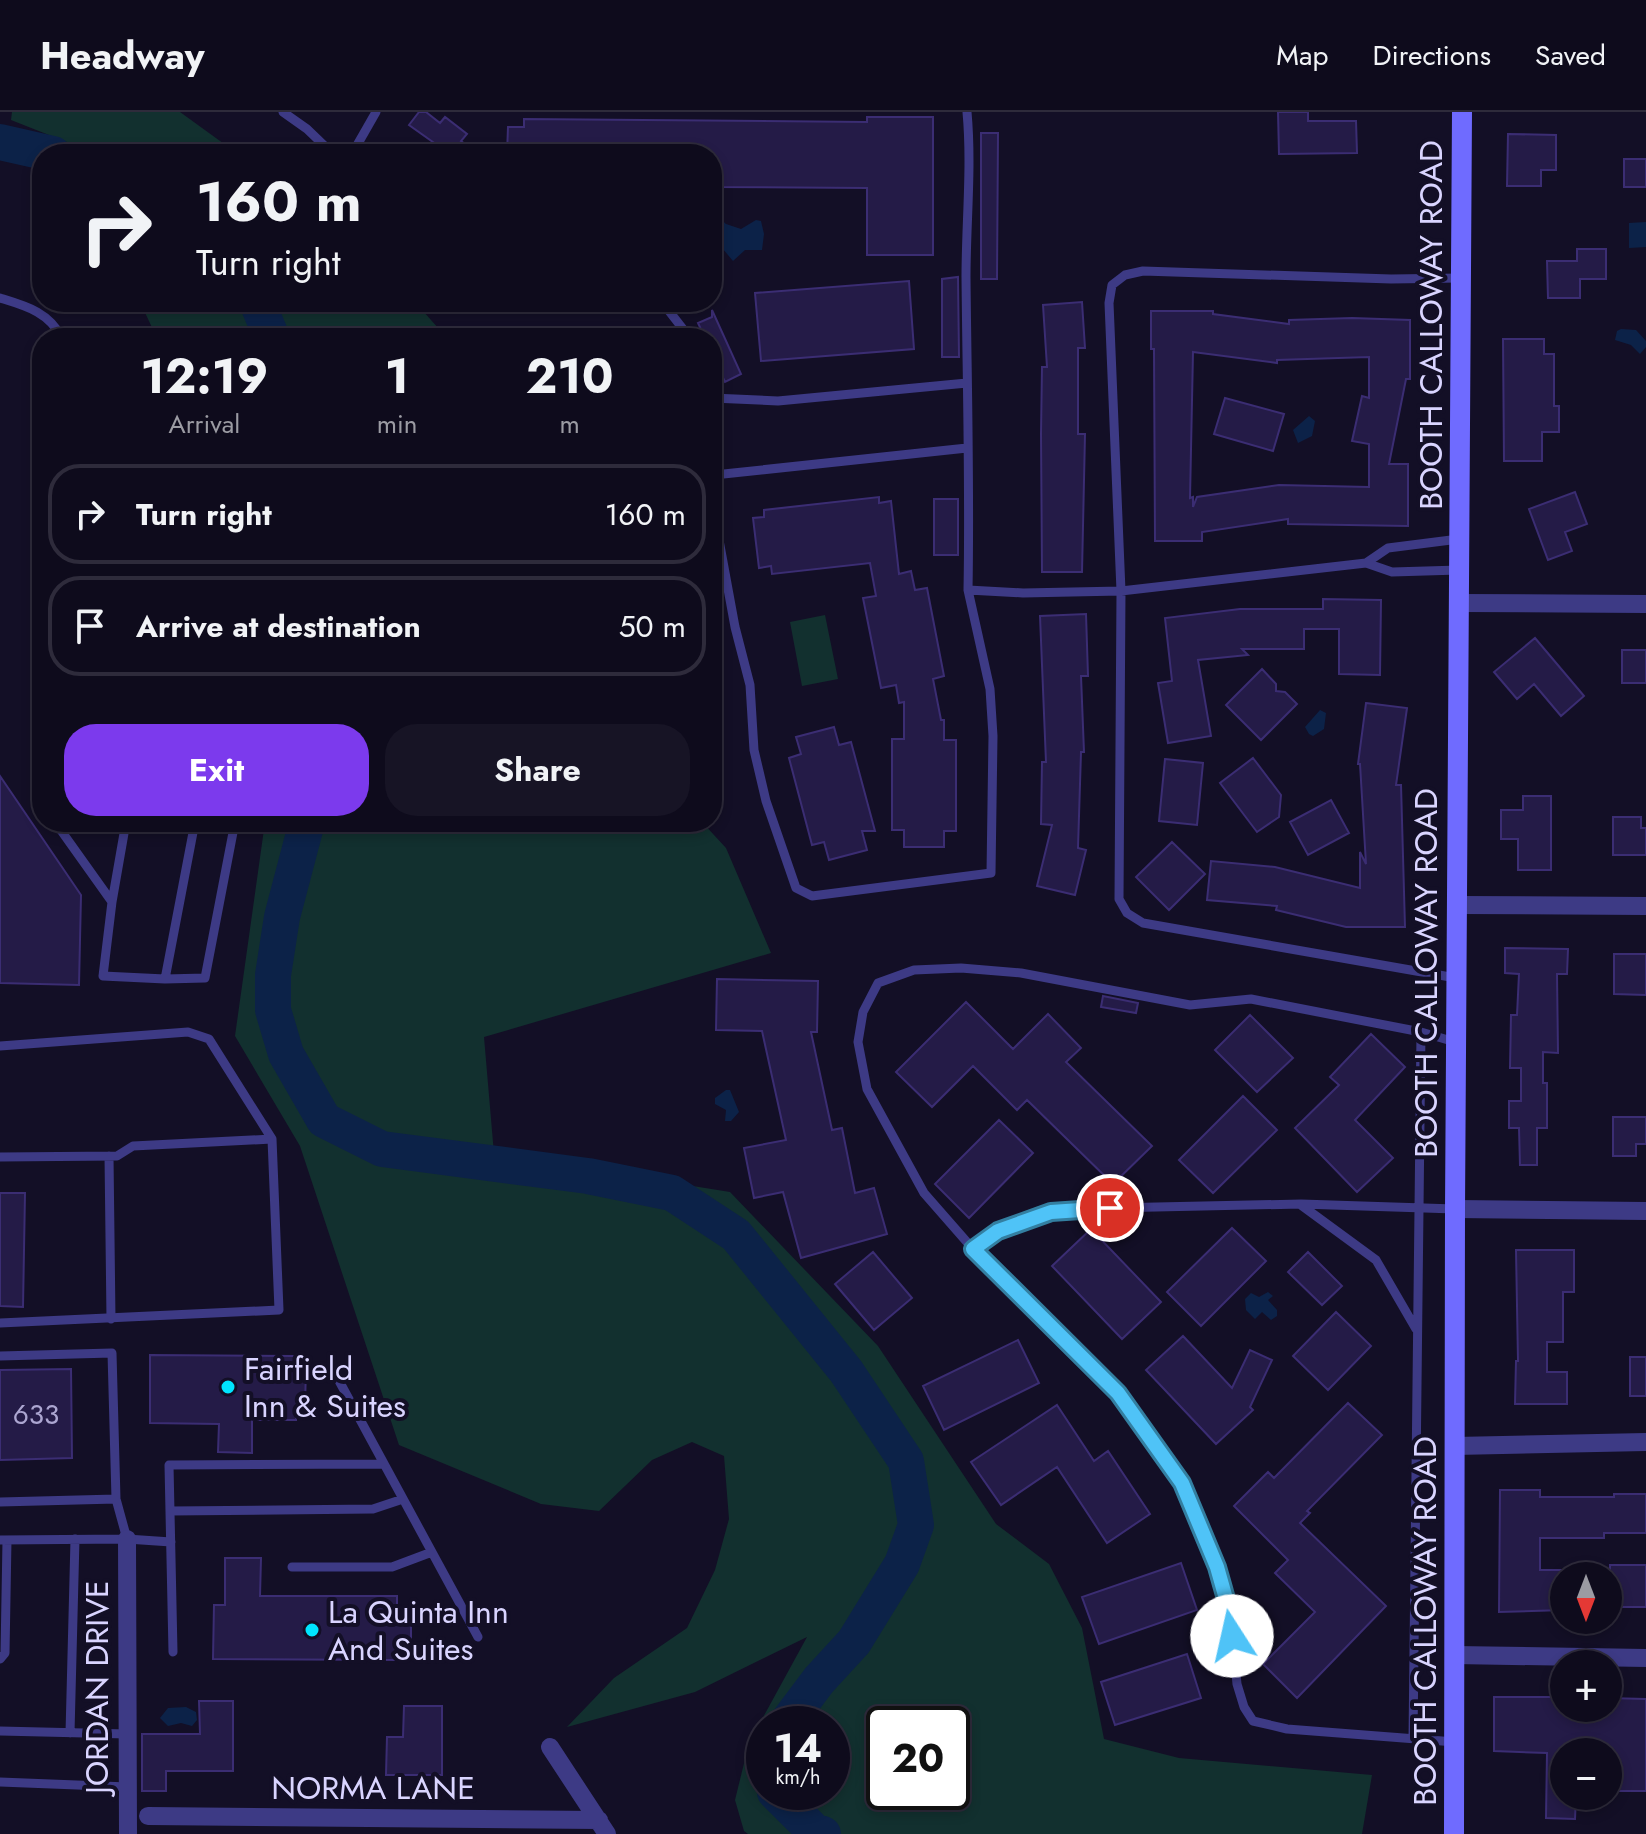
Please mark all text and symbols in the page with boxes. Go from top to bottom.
text: Headway [40,28,205,83]
text: Map [1276,35,1328,76]
text: Directions [1372,35,1491,76]
text: Saved [1535,35,1606,76]
street label: BOOTH CALLOWAY ROAD [1408,140,1454,510]
text: 160 m [196,161,362,242]
icon: right [64,176,168,280]
text: Turn right [196,236,341,288]
text: 12:19 [140,342,268,411]
text: 1 [385,342,409,411]
text: 210 [526,342,614,411]
text: Arrival [169,405,240,443]
text: min [377,405,417,443]
text: m [560,405,580,443]
icon: right [68,492,112,536]
text: Turn right [136,493,272,536]
text: 160 m [605,493,686,536]
icon: arrive [68,604,112,648]
text: Arrive at destination [136,605,421,648]
text: 50 m [619,605,686,648]
button: Exit [64,724,369,816]
button: Share [385,724,690,816]
street label: BOOTH CALLOWAY ROAD [1403,788,1449,1158]
pin [1076,1174,1144,1242]
icon: arrive [1088,1186,1132,1230]
place label: Fairfield Inn & Suites [244,1346,406,1429]
marker: Fairfield Inn & Suites [219,1378,237,1396]
house number: 633 [13,1394,59,1435]
street label: BOOTH CALLOWAY ROAD [1402,1436,1448,1806]
north arrow [1550,1562,1622,1634]
map controls [1550,1562,1622,1810]
street label: JORDAN DRIVE [74,1580,120,1798]
place label: La Quinta Inn And Suites [328,1589,509,1672]
position arrow [1190,1594,1274,1678]
marker: La Quinta Inn And Suites [303,1621,321,1639]
button: + [1550,1650,1622,1722]
speed limit sign: 20 [866,1706,970,1810]
text: 14 [774,1719,822,1777]
button: − [1550,1738,1622,1810]
text: km/h [775,1763,821,1792]
street label: NORMA LANE [271,1765,475,1811]

